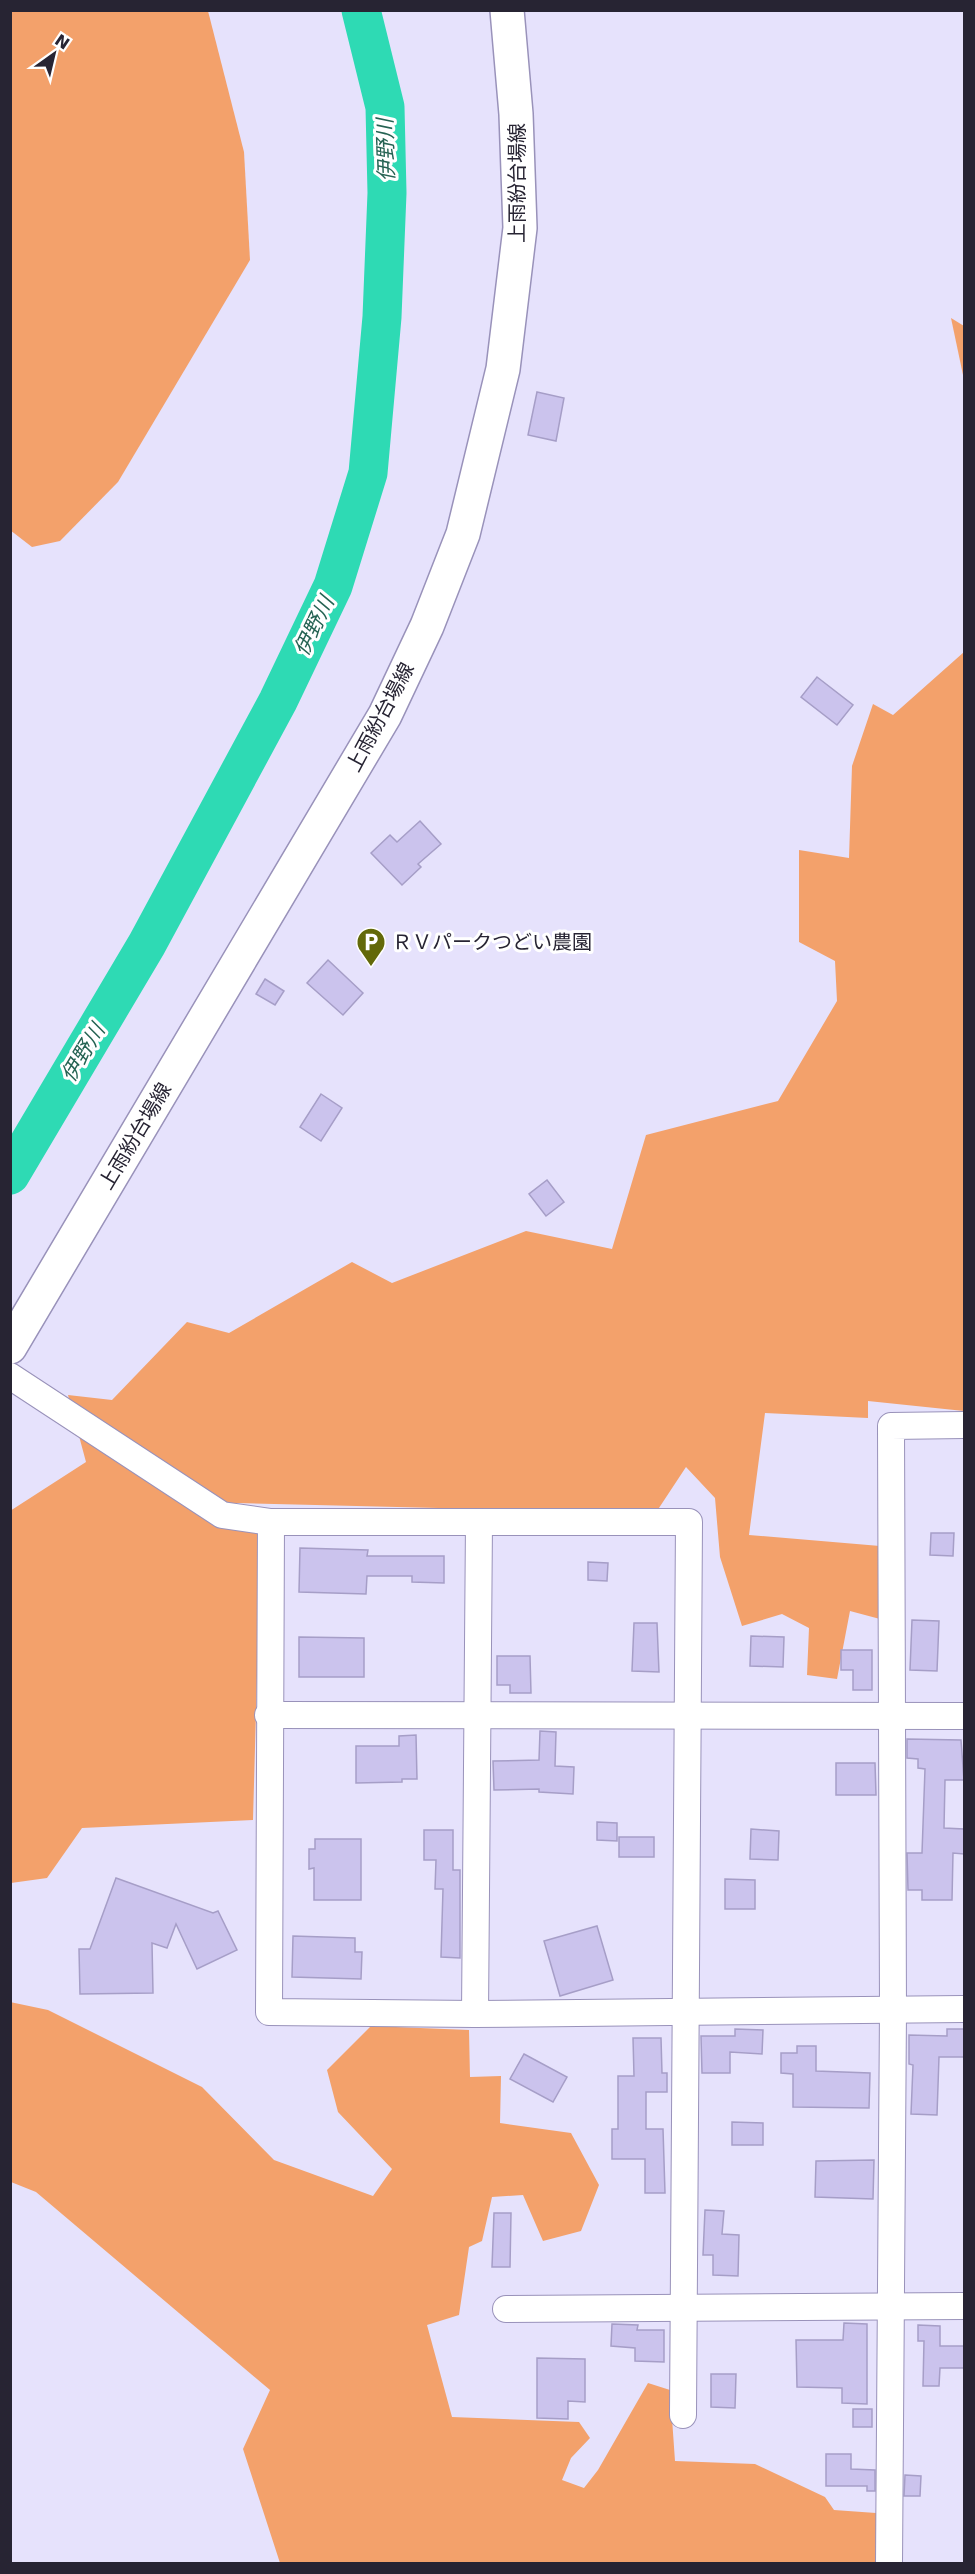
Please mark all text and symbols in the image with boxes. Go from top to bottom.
north arrow [24,24,84,84]
text: N [51,30,73,54]
water label: 伊野川 [373,116,399,182]
street label: 上雨紛台場線 [505,123,529,243]
water label: 伊野川 [289,591,339,660]
street label: 上雨紛台場線 [341,658,419,776]
parking icon: ＲＶパークつどい農園 [355,926,387,968]
place label: ＲＶパークつどい農園 [392,930,592,954]
water label: 伊野川 [56,1018,111,1086]
street label: 上雨紛台場線 [94,1078,176,1194]

